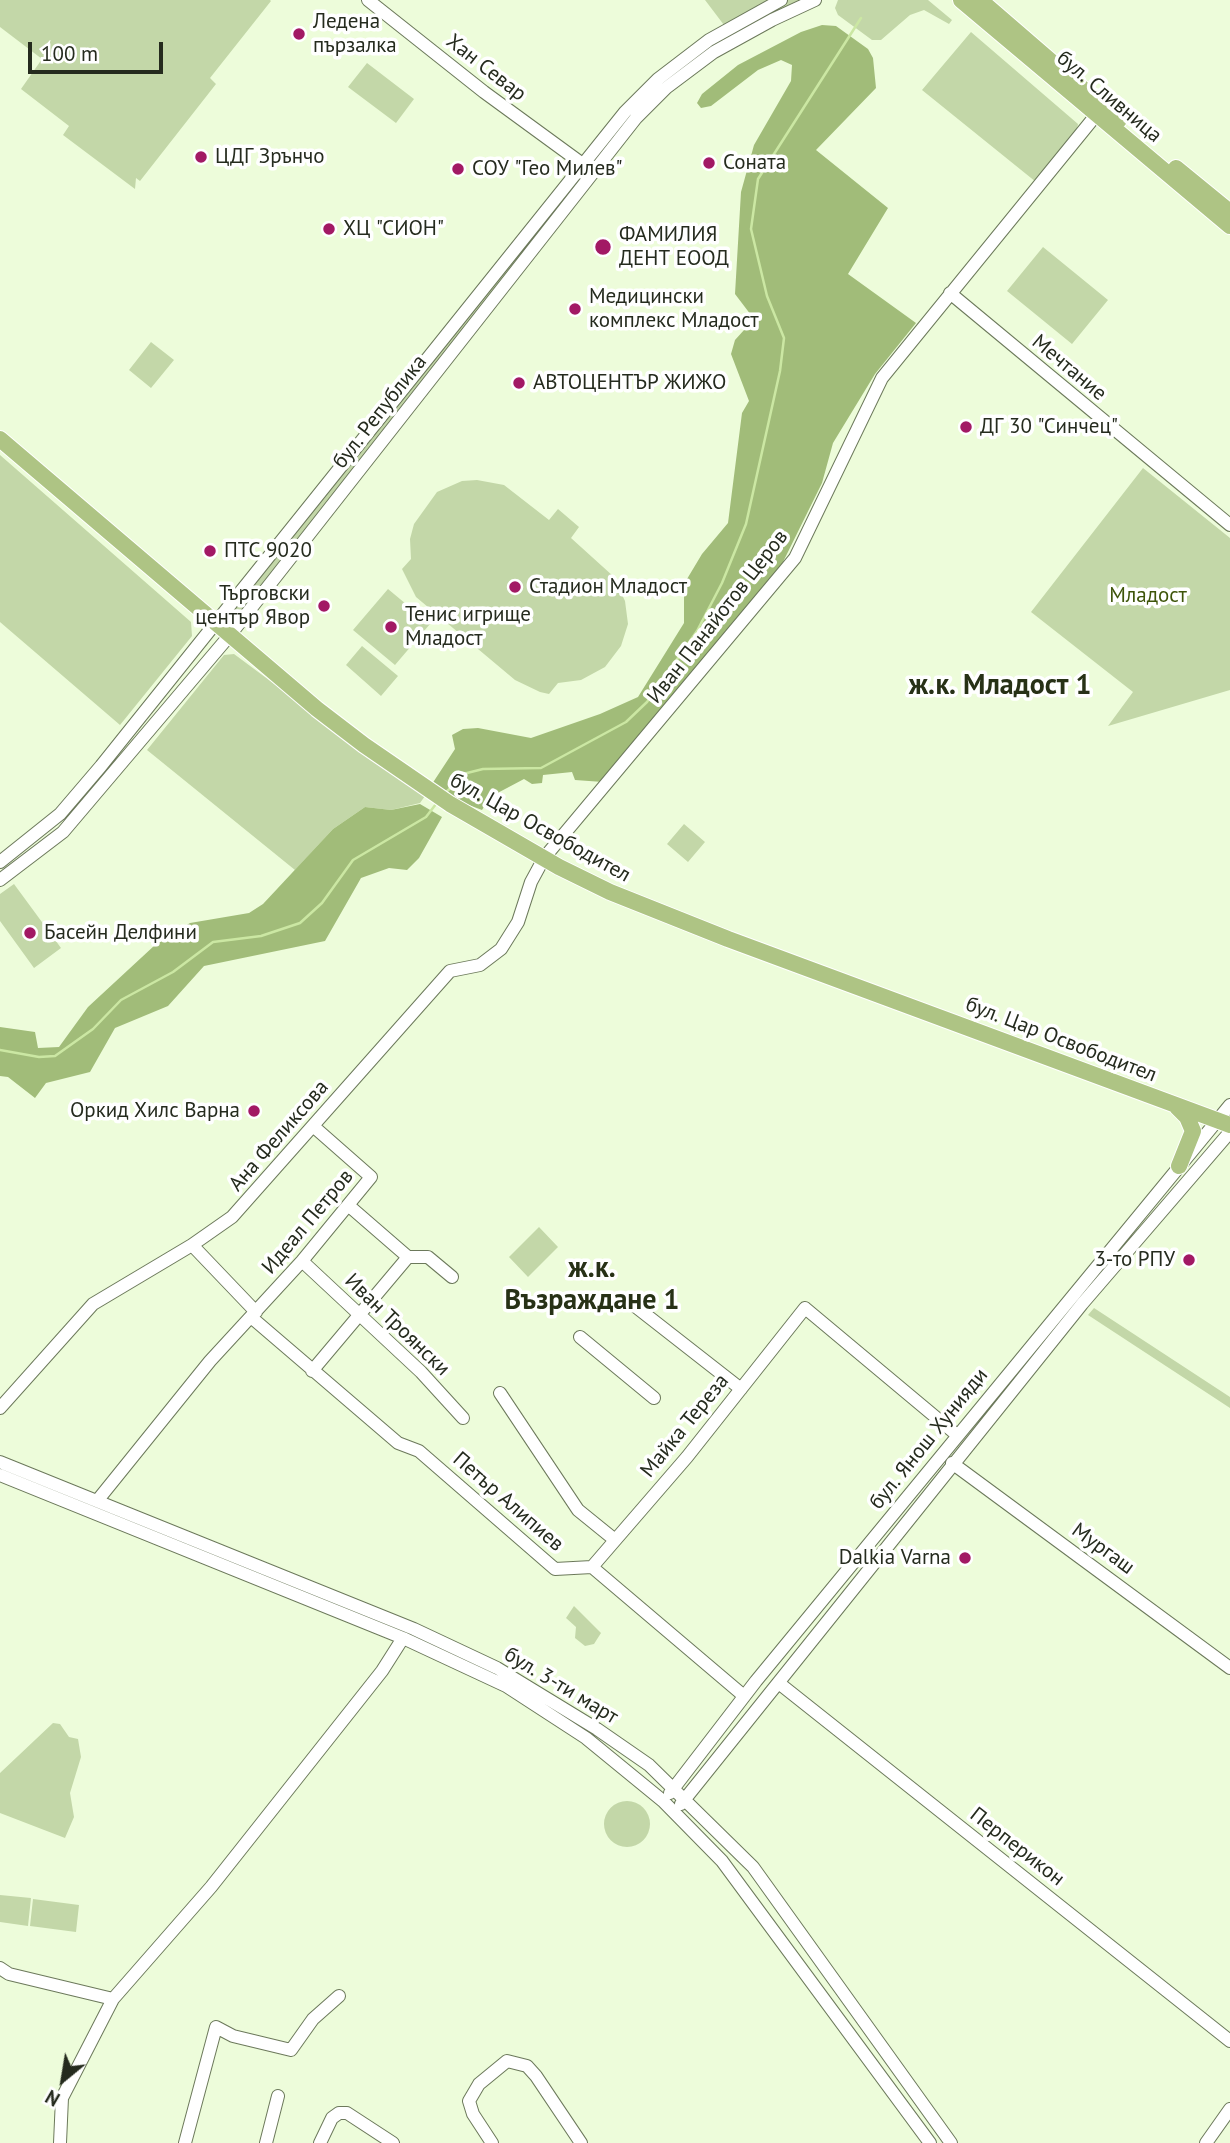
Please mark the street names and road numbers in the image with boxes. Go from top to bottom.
street label: Хан Севар [441,29,531,107]
street label: бул. Сливница [1051,46,1167,148]
street label: Мечтание [1026,329,1112,407]
street label: бул. Република [328,350,432,474]
street label: Иван Панайотов Церов [642,525,794,709]
street label: бул. Цар Освободител [445,768,635,888]
street label: бул. Цар Освободител [962,992,1160,1088]
street label: Ана Феликсова [224,1075,334,1197]
street label: Идеал Петров [257,1165,359,1279]
street label: Иван Троянски [339,1269,455,1381]
street label: бул. Янош Хунияди [864,1363,994,1515]
street label: Майка Тереза [636,1369,734,1483]
street label: Петър Алипиев [447,1447,569,1557]
street label: Мургаш [1067,1518,1139,1580]
street label: бул. 3-ти март [499,1642,623,1730]
street label: Перперикон [965,1802,1069,1892]

